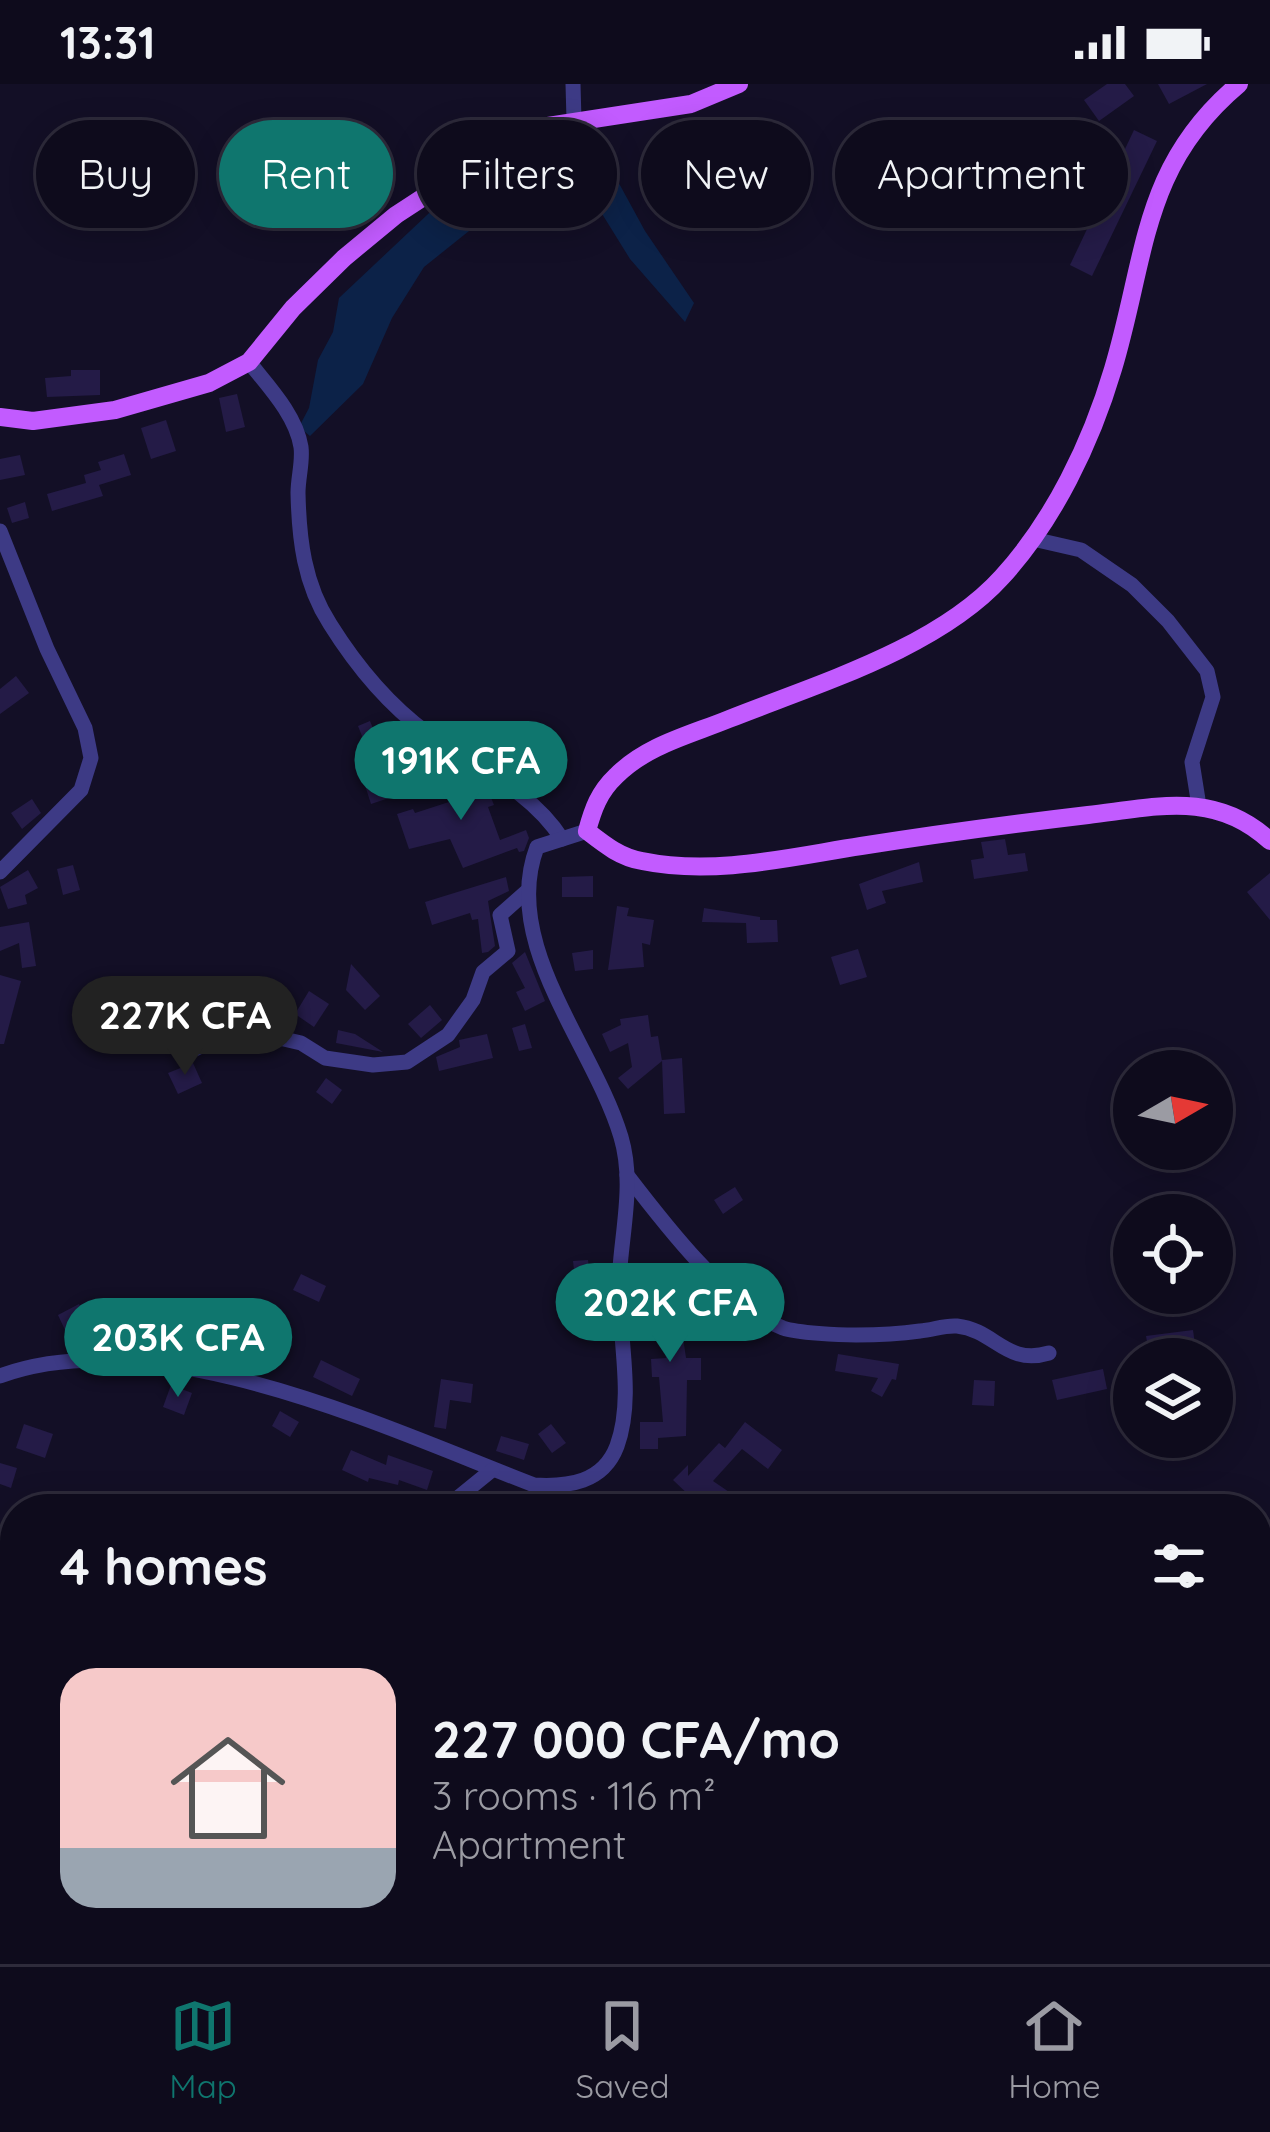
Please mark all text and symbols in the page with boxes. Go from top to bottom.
text: 13:31 [60,14,156,70]
chip: Buy [36,120,195,228]
chip: Rent [219,120,393,228]
chip: Filters [417,120,617,228]
chip: New [641,120,811,228]
chip: Apartment [835,120,1128,228]
pin: 191K CFA [337,721,585,823]
text: 191K CFA [381,735,541,784]
pin: 227K CFA [61,976,309,1078]
text: 227K CFA [99,990,271,1039]
north arrow [1113,1050,1233,1170]
map controls [1113,1050,1233,1458]
button: locate [1113,1194,1233,1314]
pin: 202K CFA [546,1263,794,1365]
text: 202K CFA [583,1277,757,1326]
pin: 203K CFA [54,1298,302,1400]
text: 203K CFA [91,1312,265,1361]
button: layers [1113,1338,1233,1458]
icon: filters [1146,1533,1212,1599]
text: 4 homes [60,1534,268,1598]
text: 227 000 CFA/mo [432,1707,840,1771]
icon: home [156,1716,300,1860]
text: 3 rooms · 116 m² [432,1771,716,1820]
text: Apartment [432,1820,626,1869]
tab: Map [169,1993,237,2106]
tab: Saved [575,1993,669,2106]
tab: Home [1008,1993,1101,2106]

